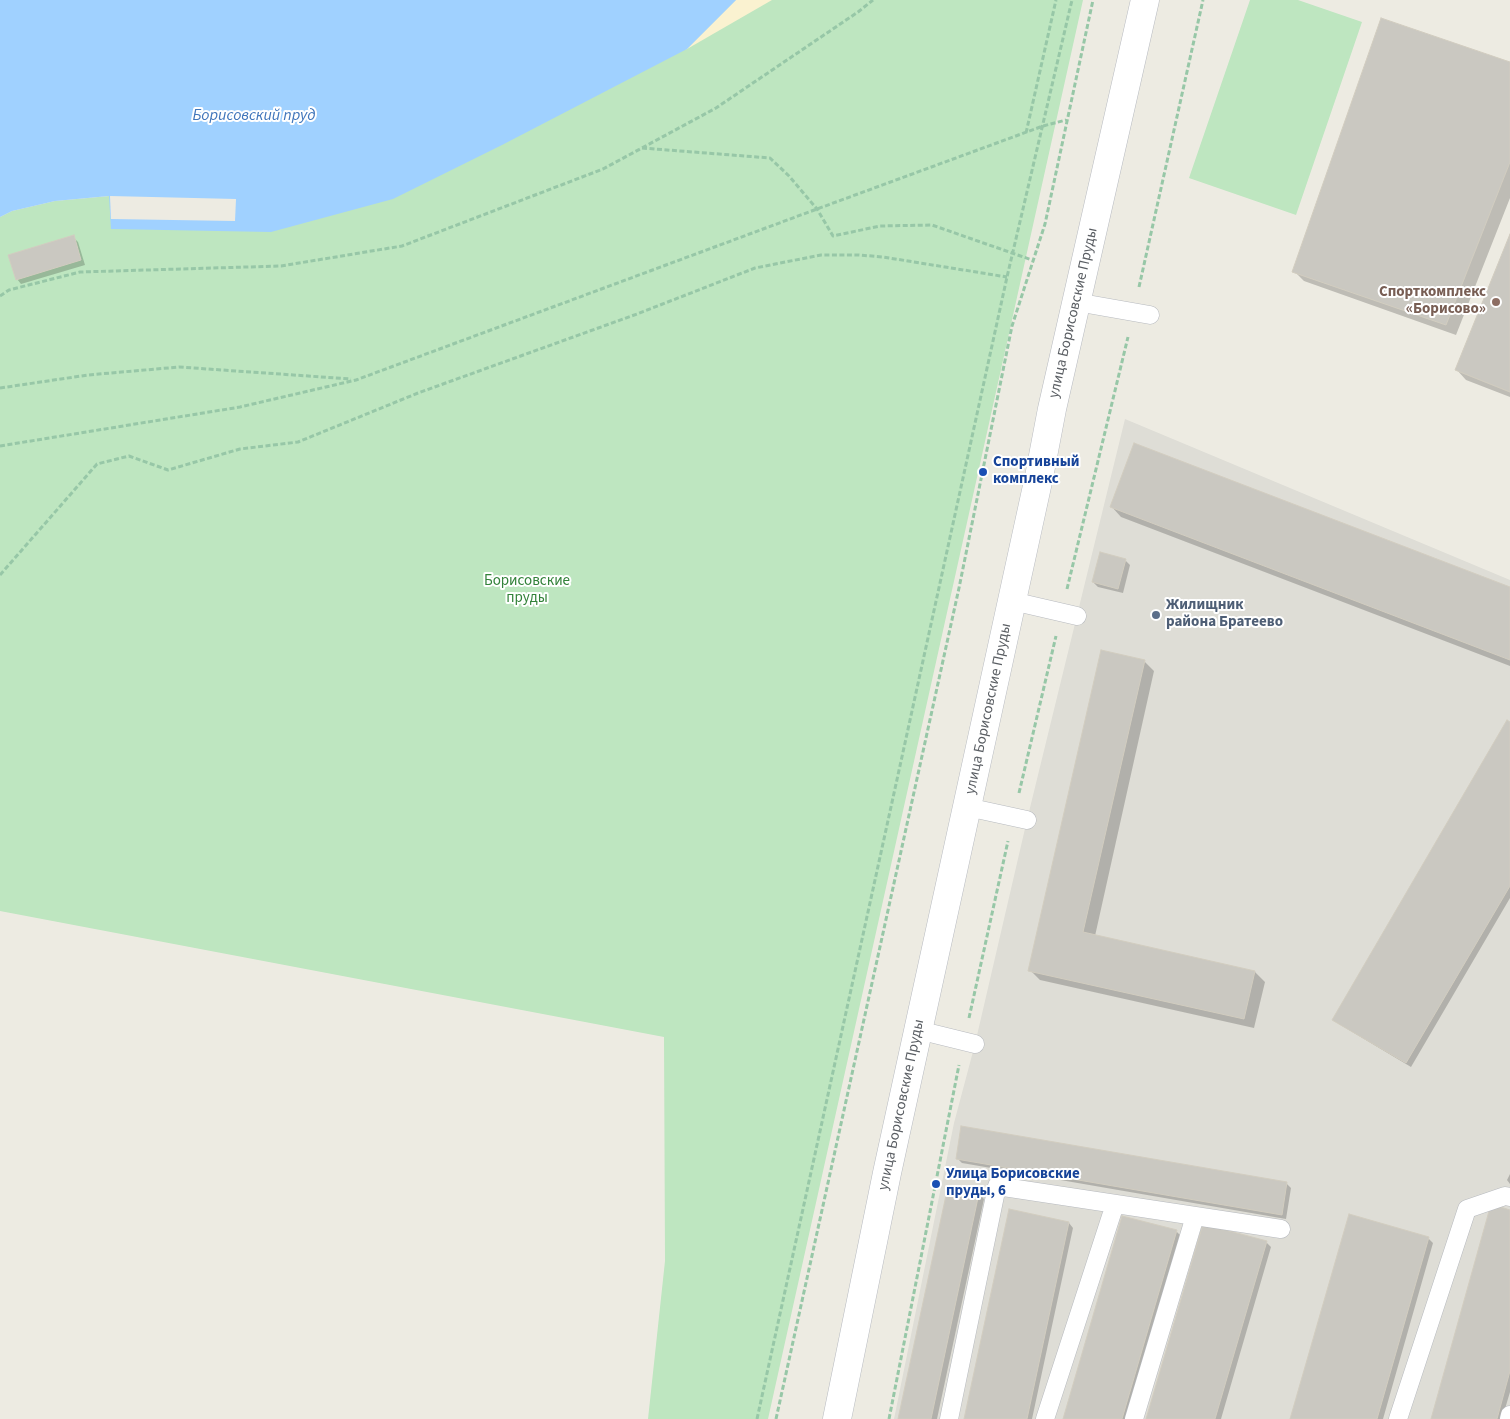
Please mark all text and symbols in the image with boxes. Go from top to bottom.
water label: Борисовский пруд [192,106,316,126]
street label: улица Борисовские Пруды [1046,226,1102,400]
place label: Спорткомплекс «Борисово» [1379,284,1486,319]
marker: Спорткомплекс «Борисово» [1490,296,1502,308]
place label: Спортивный комплекс [993,454,1079,489]
marker: Спортивный комплекс [977,466,989,478]
park label: Борисовские пруды [484,573,570,608]
place label: Жилищник района Братеево [1166,597,1283,632]
marker: Жилищник района Братеево [1150,609,1162,621]
street label: улица Борисовские Пруды [962,622,1016,796]
street label: улица Борисовские Пруды [875,1018,929,1192]
place label: Улица Борисовские пруды, 6 [946,1166,1080,1201]
marker: Улица Борисовские пруды, 6 [930,1178,942,1190]

